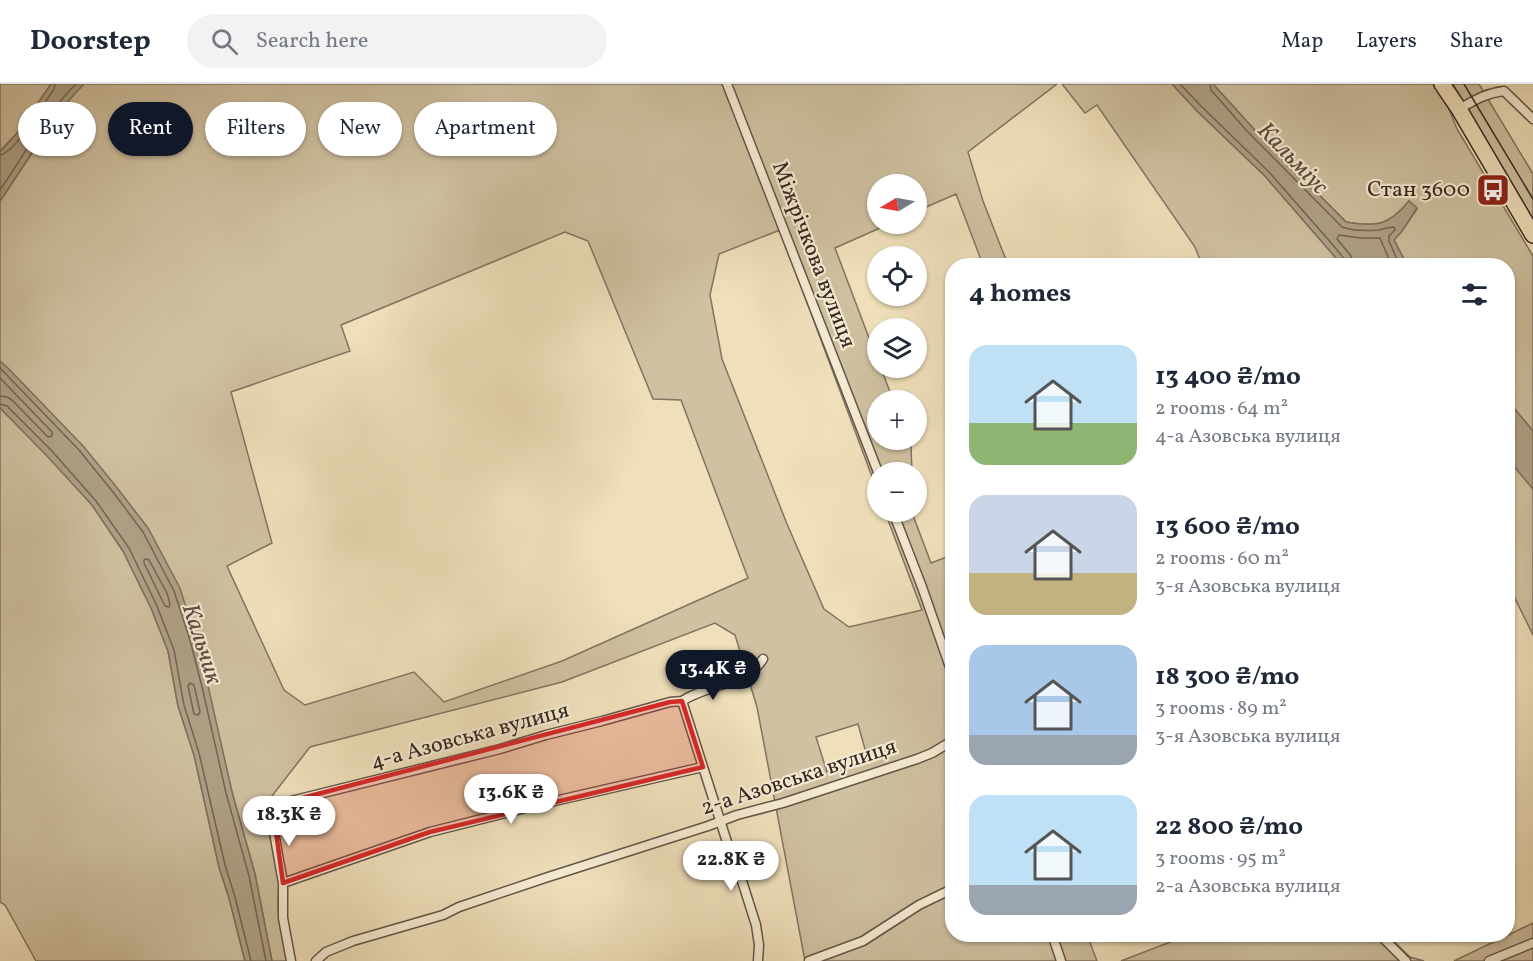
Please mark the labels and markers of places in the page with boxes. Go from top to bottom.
bus stop icon: Стан 3600 [1475,172,1511,208]
place label: Стан 3600 [1367,175,1470,206]
pin: 13.4K ₴ [658,650,768,701]
pin: 13.6K ₴ [456,774,566,825]
pin: 18.3K ₴ [234,796,344,847]
pin: 22.8K ₴ [676,841,786,892]

